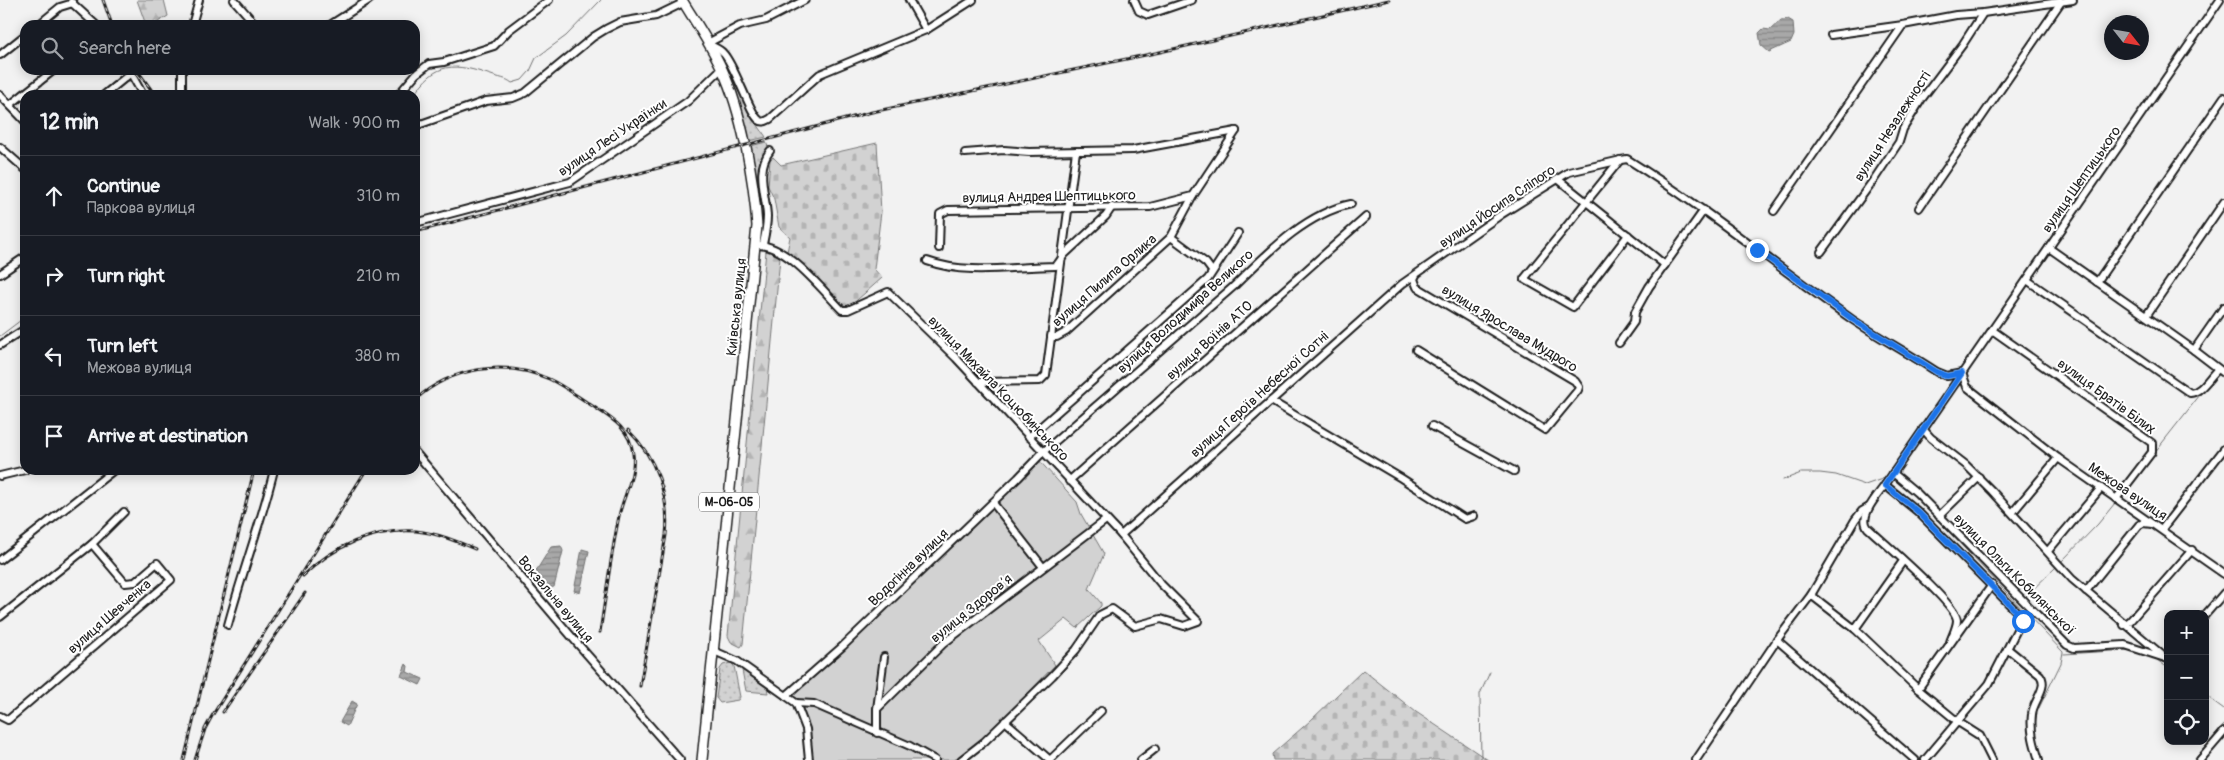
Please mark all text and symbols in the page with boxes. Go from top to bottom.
north arrow [2104,15,2149,60]
search box [20,20,420,75]
icon: search [38,34,66,62]
text: Search here [78,36,171,60]
street label: вулиця Незалежності [1850,68,1935,185]
street label: вулиця Лесі Українки [555,95,670,180]
text: 12 min [40,109,99,136]
text: Walk · 900 m [309,113,400,133]
street label: вулиця Шептицького [2038,122,2125,236]
street label: вулиця Йосипа Сліпого [1436,161,1559,252]
text: Continue [87,174,160,198]
icon: ahead [40,182,68,210]
text: 310 m [356,186,400,206]
street label: вулиця Андрея Шептицького [962,186,1136,207]
text: Паркова вулиця [87,198,195,218]
street label: вулиця Пилипа Орлика [1049,230,1160,330]
route end [1746,239,1769,262]
street label: вулиця Володимира Великого [1114,246,1257,377]
street label: Київська вулиця [723,257,750,357]
icon: right [40,262,68,290]
text: Turn right [87,264,165,288]
text: 210 m [356,266,400,286]
street label: вулиця Ярослава Мудрого [1439,281,1581,376]
street label: вулиця Воїнів АТО [1163,297,1256,384]
street label: вулиця Михайла Коцюбинського [925,312,1073,465]
street label: вулиця Героїв Небесної Сотні [1187,327,1332,461]
text: Turn left [87,334,157,358]
icon: left [40,342,68,370]
text: 380 m [354,346,400,366]
street label: вулиця Братів Білих [2054,355,2159,438]
text: Межова вулиця [87,358,192,378]
icon: arrive [40,422,68,450]
text: Arrive at destination [87,424,248,448]
street label: Межова вулиця [2085,459,2170,524]
road number: М-06-05 [699,492,759,512]
street label: вулиця Ольги Кобилянської [1950,510,2079,639]
street label: Водогінна вулиця [865,525,952,610]
street label: Вокзальна вулиця [514,552,597,646]
street label: вулиця Здоровʼя [927,570,1016,646]
street label: вулиця Шевченка [64,576,154,657]
route start [2012,610,2035,633]
map controls [2164,610,2209,745]
button: + [2164,610,2209,655]
button: − [2164,655,2209,700]
button: locate [2164,700,2209,745]

